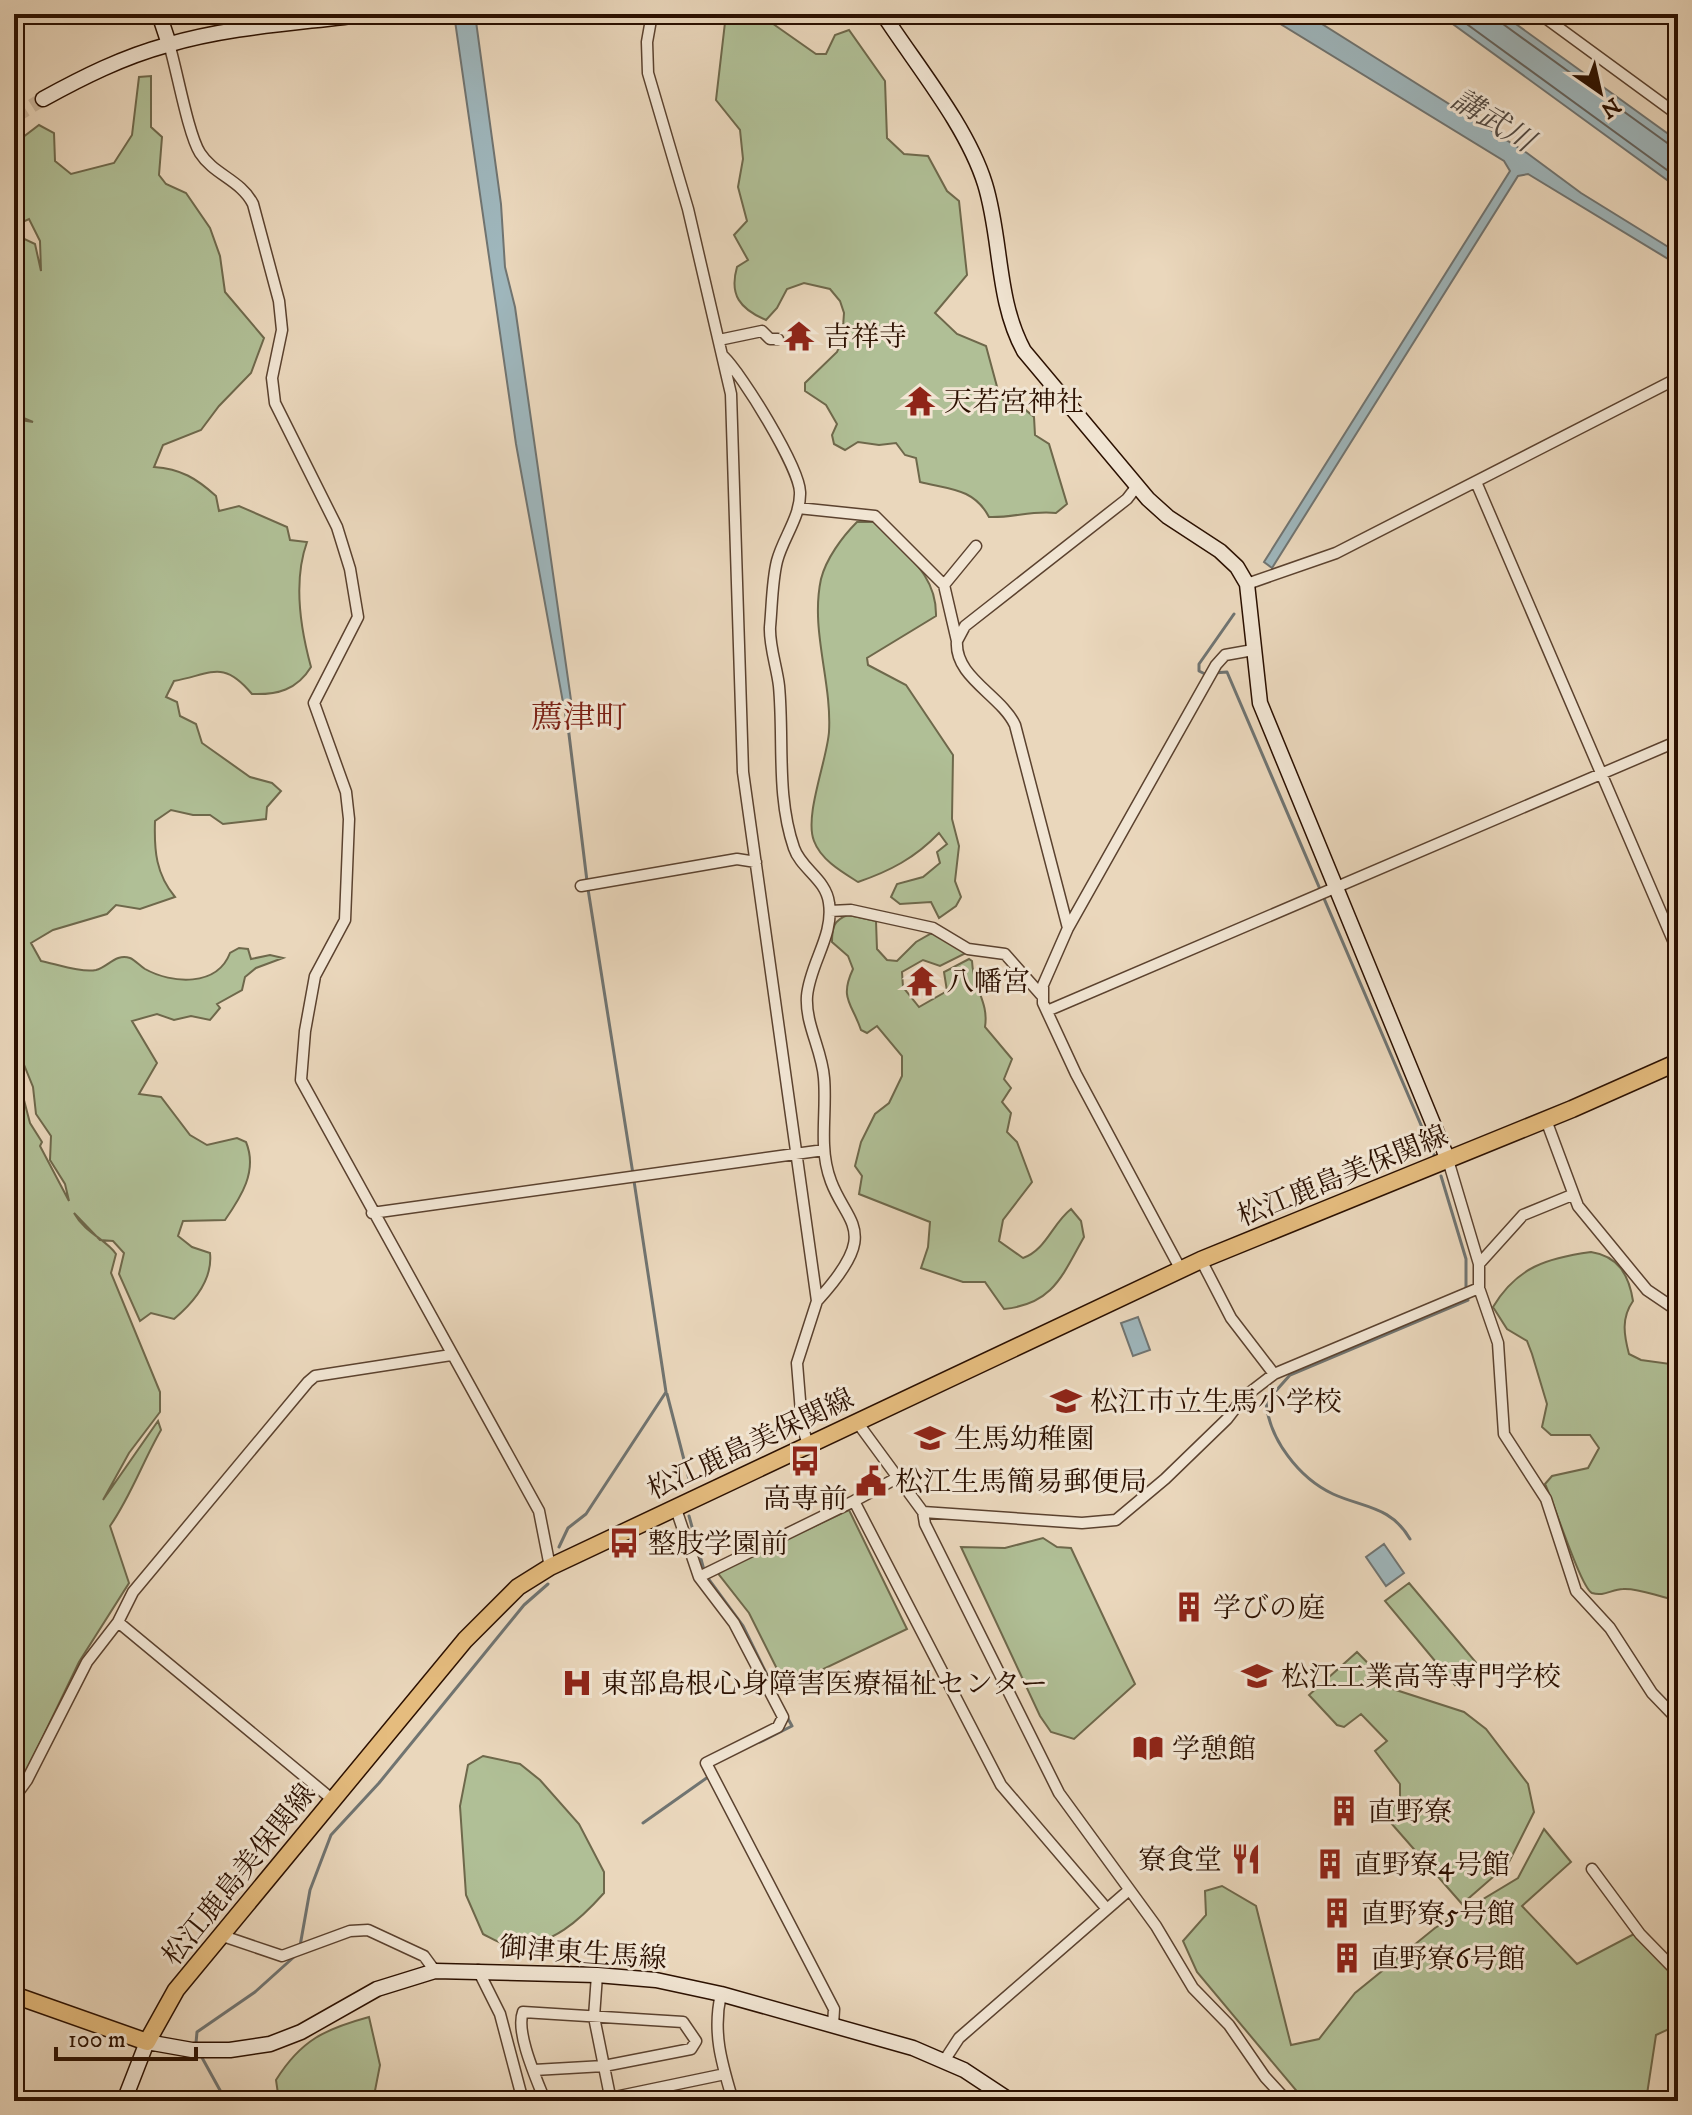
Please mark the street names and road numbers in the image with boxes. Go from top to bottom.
street label: 松江鹿島美保関線 [1232,1118,1453,1235]
street label: 松江鹿島美保関線 [642,1381,860,1508]
street label: 松江鹿島美保関線 [155,1777,323,1973]
street label: 御津東生馬線 [498,1930,668,1977]

